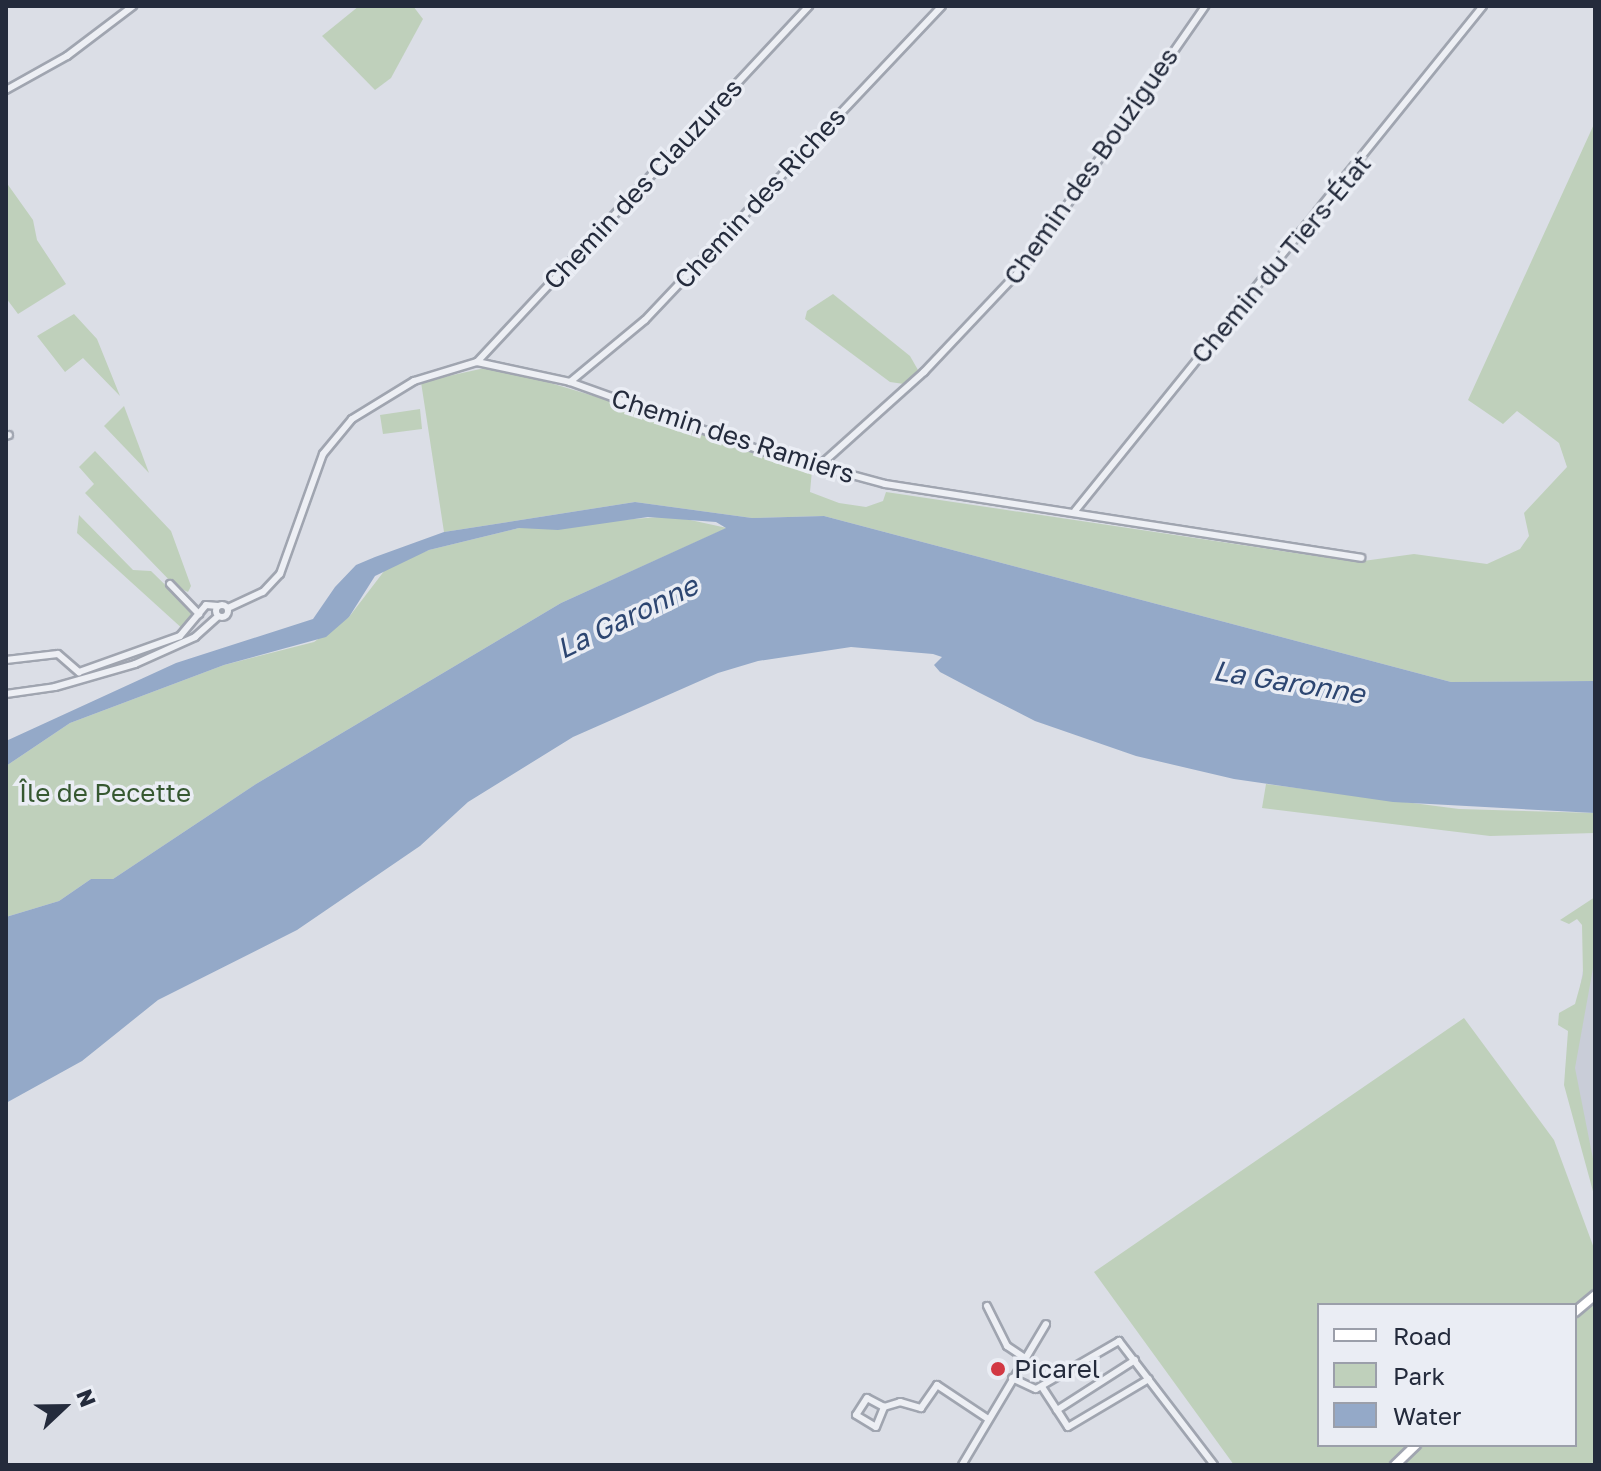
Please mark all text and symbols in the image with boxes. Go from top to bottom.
street label: Chemin des Bouzigues [997,42,1185,290]
street label: Chemin des Clauzures [537,72,749,296]
street label: Chemin des Riches [668,101,852,295]
street label: Chemin du Tiers-État [1185,148,1377,370]
street label: Chemin des Ramiers [608,382,858,490]
water label: La Garonne [551,568,703,666]
water label: La Garonne [1211,653,1367,711]
park label: Île de Pecette [19,777,191,809]
legend [1317,1303,1577,1447]
text: Road [1393,1321,1452,1350]
place label: Picarel [1014,1353,1100,1385]
marker: Picarel [989,1360,1007,1378]
text: Park [1393,1361,1445,1390]
north arrow [24,1367,104,1447]
text: N [71,1385,102,1411]
text: Water [1393,1401,1461,1430]

